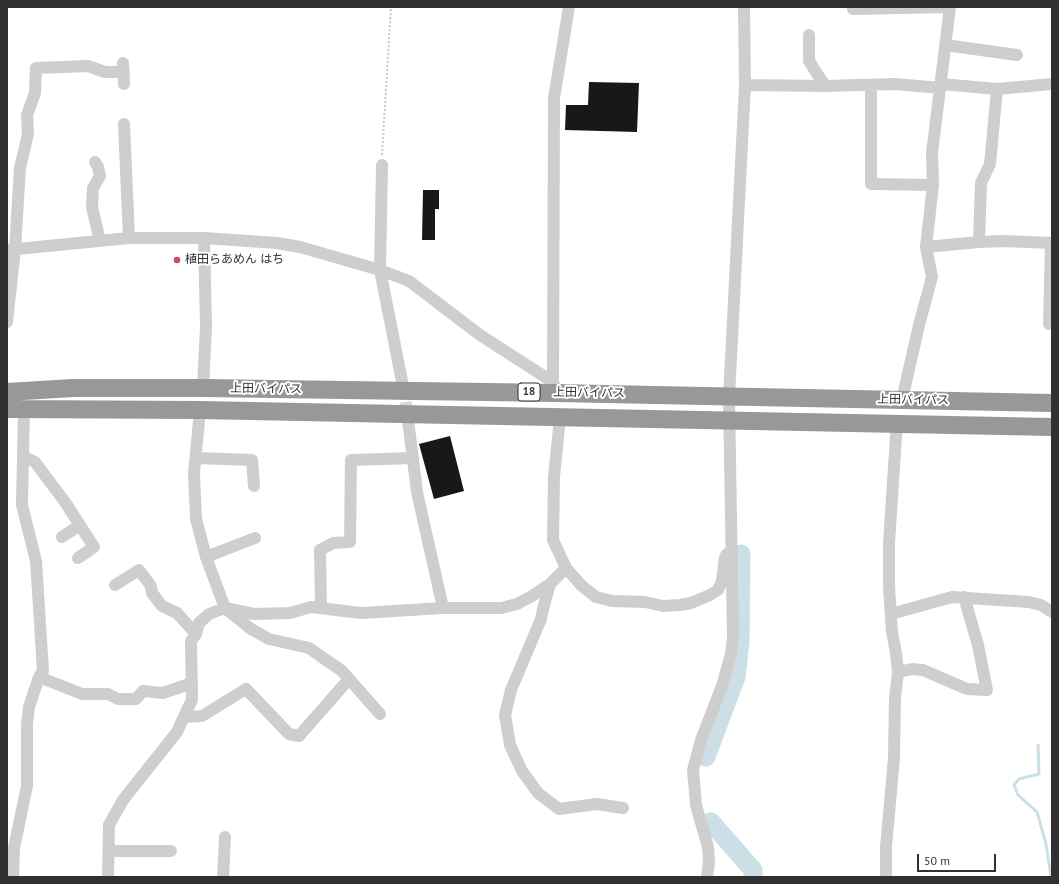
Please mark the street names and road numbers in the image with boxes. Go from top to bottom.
street label: 上田バイパス [230,381,302,397]
road number: 18 [518,383,540,401]
street label: 上田バイパス [553,385,625,401]
street label: 上田バイパス [877,392,949,408]

